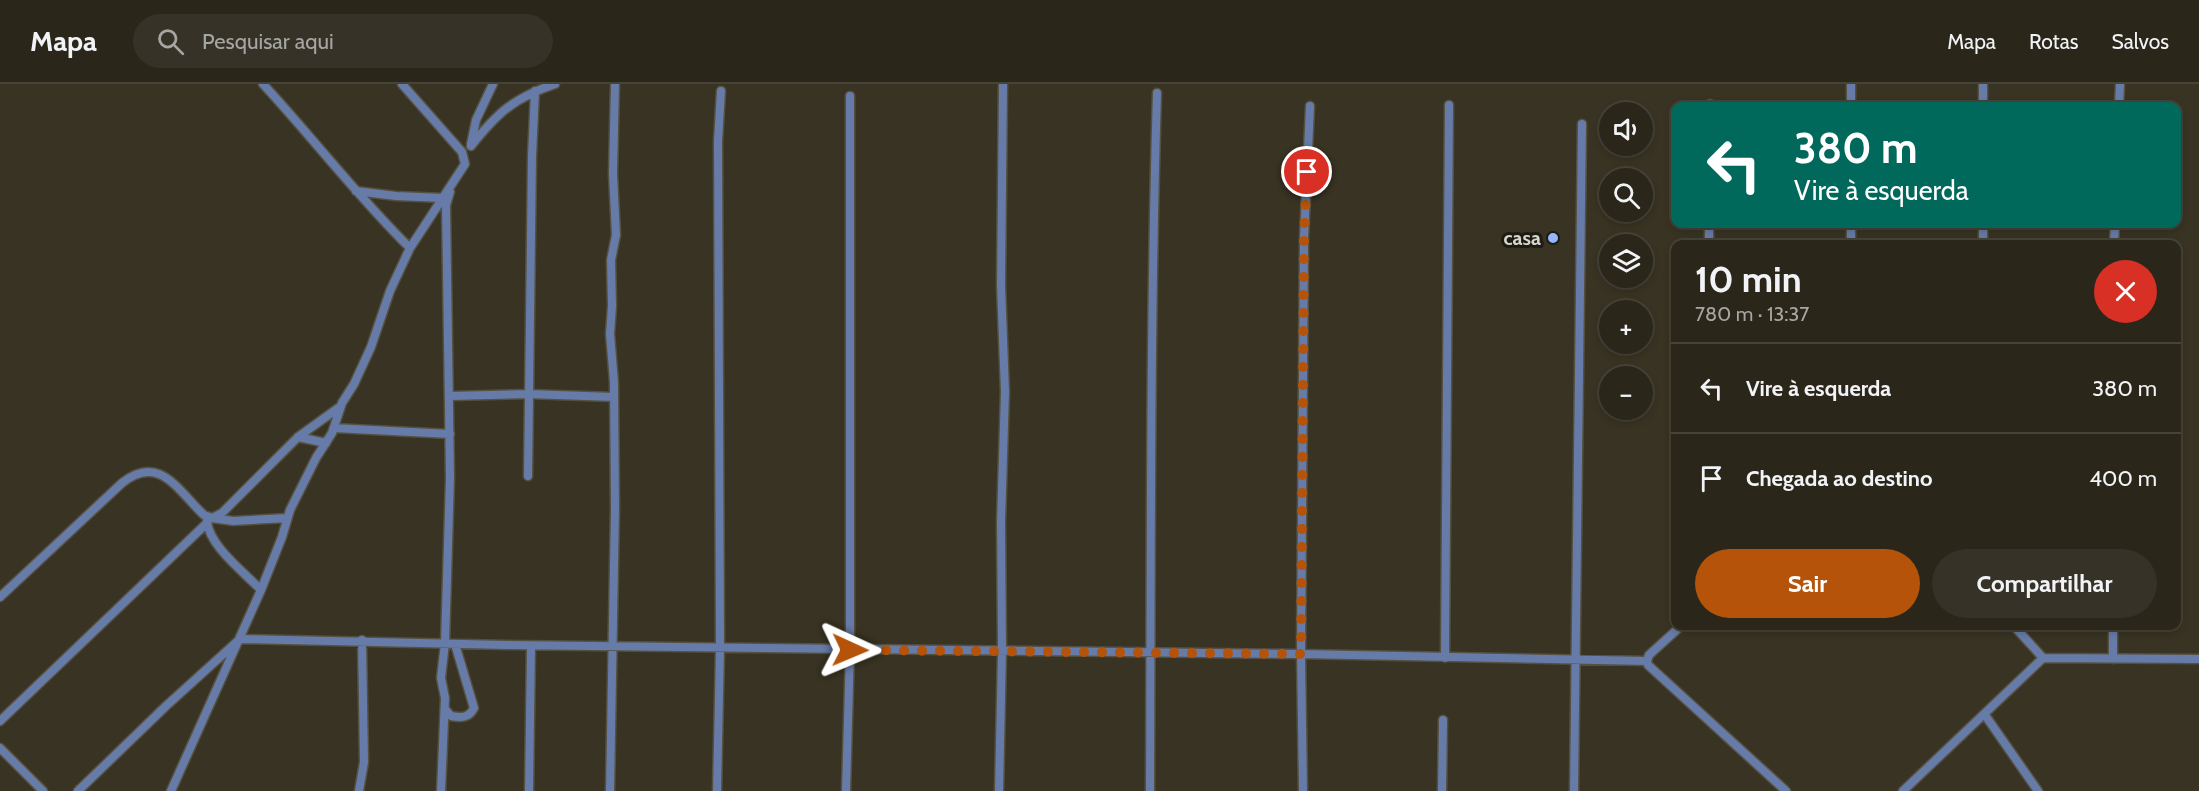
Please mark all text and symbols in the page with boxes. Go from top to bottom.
search box [133,14,553,68]
text: Mapa [30,24,97,58]
icon: search [154,25,187,58]
text: Pesquisar aqui [202,28,334,55]
text: Mapa [1947,29,1996,54]
text: Rotas [2029,29,2078,54]
text: Salvos [2111,29,2169,54]
map controls [1599,102,1653,420]
button: sound [1599,102,1653,156]
text: 380 m [1794,122,1918,174]
icon: left [1695,126,1773,204]
pin [1281,146,1332,197]
icon: arrive [1290,155,1323,188]
button: search [1599,168,1653,222]
text: Vire à esquerda [1794,174,1969,207]
place label: casa [1504,226,1541,250]
marker: casa [1546,231,1560,245]
button: layers [1599,234,1653,288]
text: 10 min [1695,257,1802,301]
button: close [2094,260,2157,323]
button: + [1599,300,1653,354]
text: 780 m · 13:37 [1695,302,1809,326]
button: − [1599,366,1653,420]
icon: left [1695,372,1728,405]
text: Vire à esquerda [1746,375,1891,402]
text: 380 m [2092,375,2157,402]
icon: arrive [1695,462,1728,495]
text: Chegada ao destino [1746,465,1932,492]
text: 400 m [2089,465,2157,492]
button: Sair [1695,549,1920,618]
button: Compartilhar [1932,549,2157,618]
position arrow [818,618,882,682]

